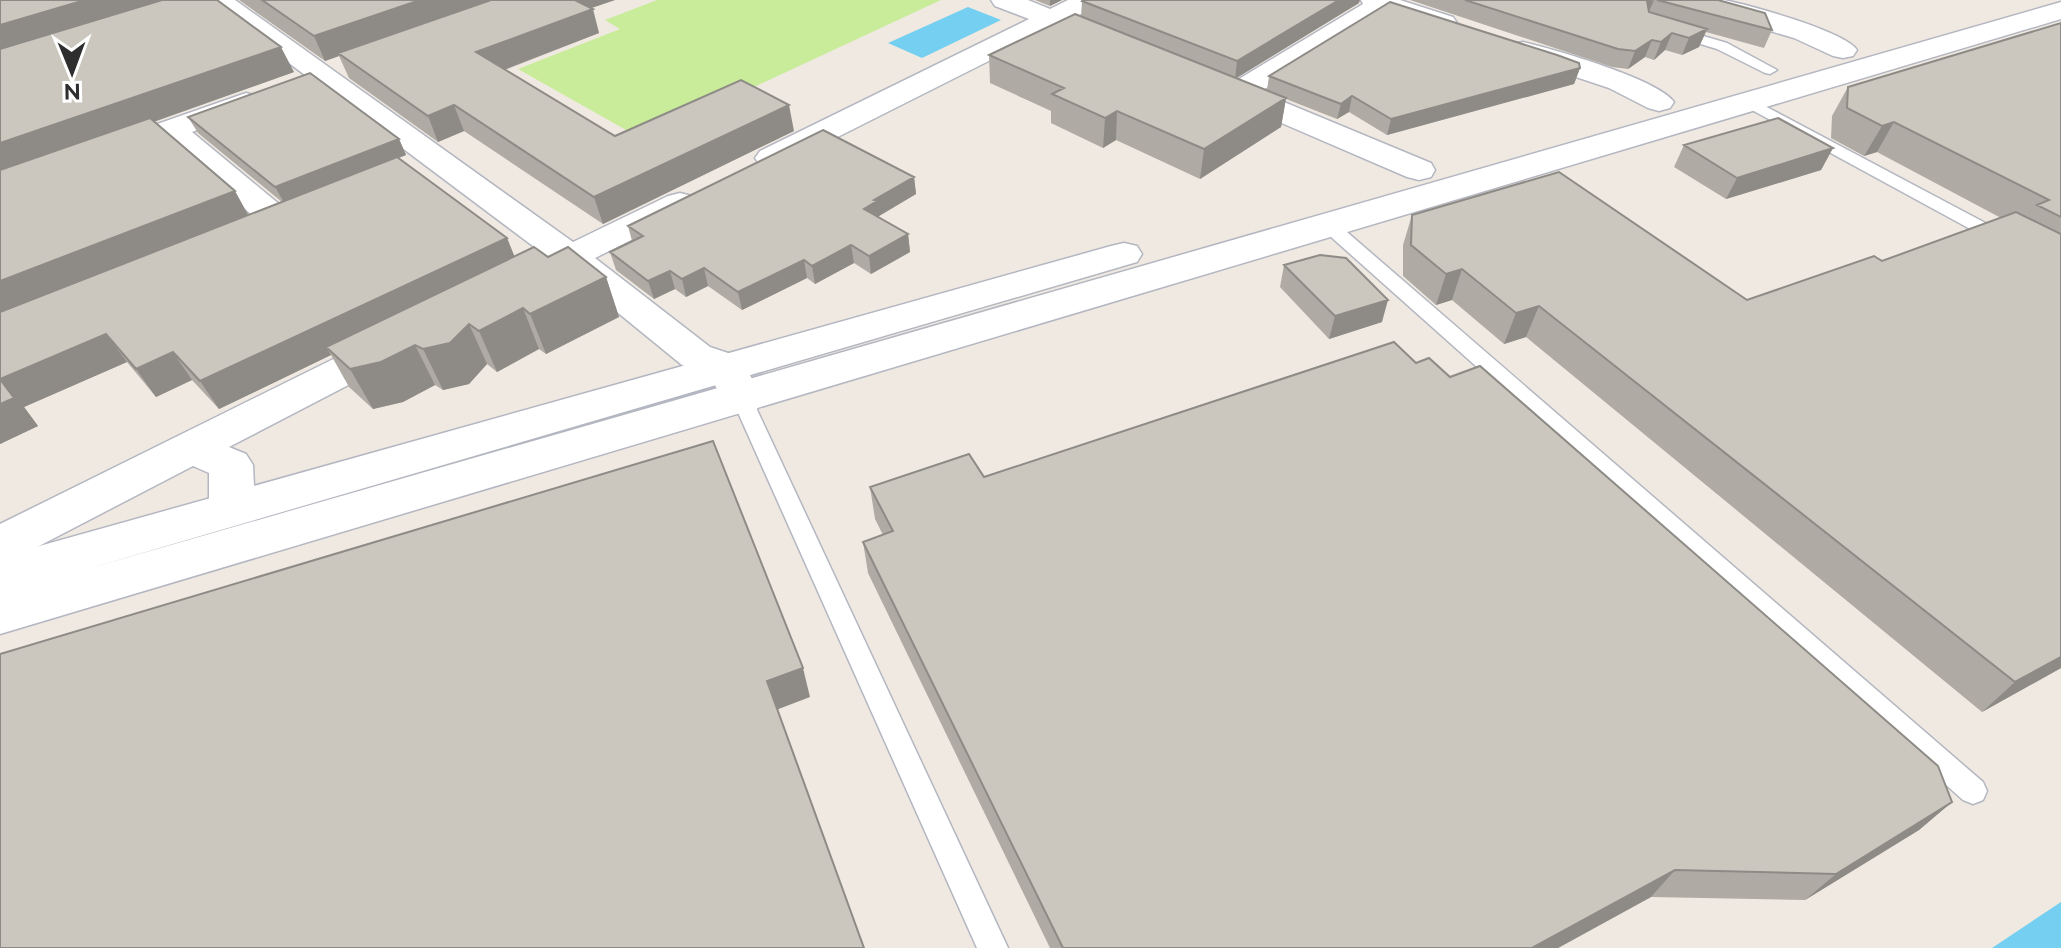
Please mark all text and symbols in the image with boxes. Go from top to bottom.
north arrow [32,32,112,112]
text: N [64,79,81,105]

